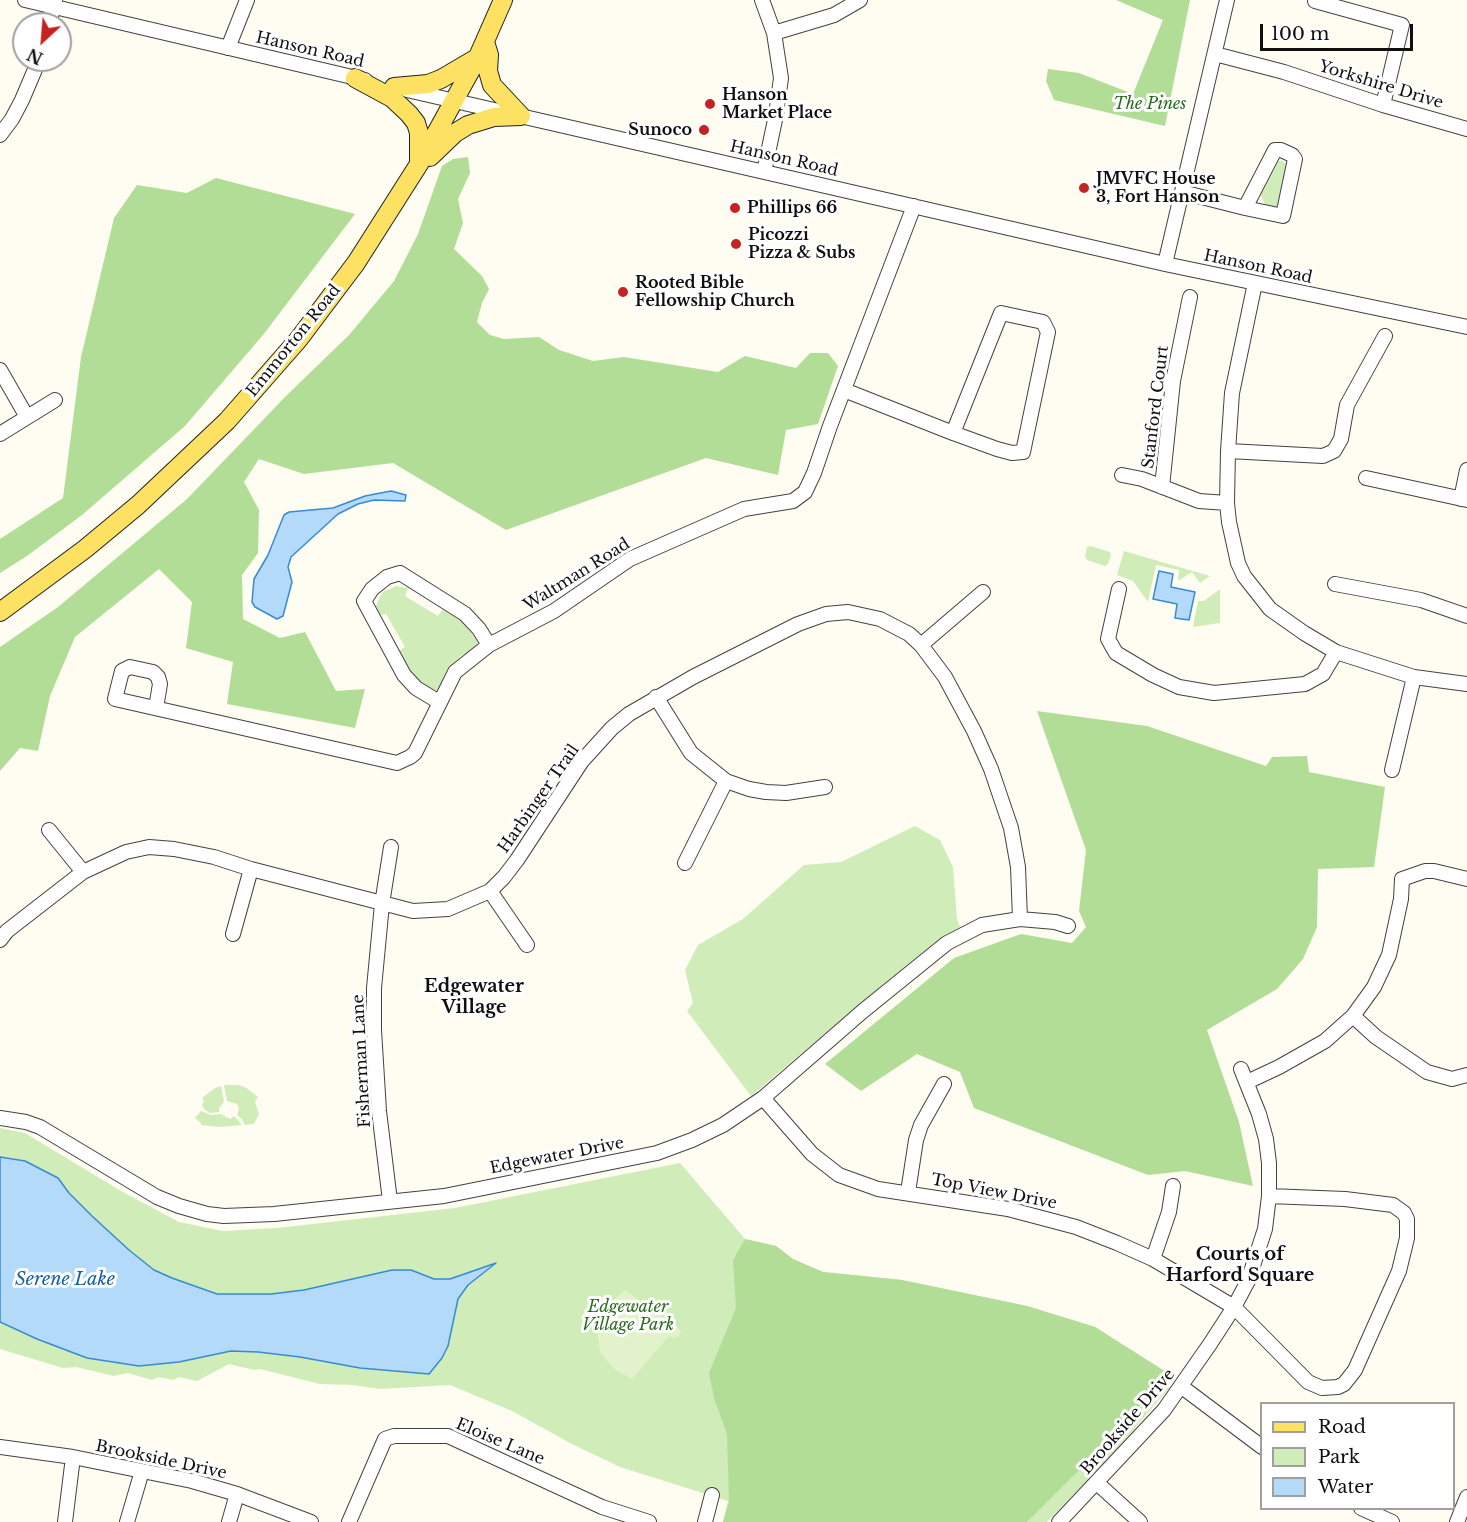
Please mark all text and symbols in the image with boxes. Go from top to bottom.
north arrow [12,12,72,72]
scale bar [1263,12,1416,50]
text: 100 m [1271,23,1329,45]
street label: Hanson Road [254,28,366,72]
text: N [24,44,46,69]
street label: Yorkshire Drive [1317,57,1445,113]
place label: Hanson Market Place [722,85,832,123]
park label: The Pines [1114,94,1186,114]
marker: Hanson Market Place [703,97,717,111]
place label: Sunoco [628,120,692,140]
marker: Sunoco [697,123,711,137]
street label: Hanson Road [728,137,840,181]
place label: JMVFC House 3, Fort Hanson [1096,169,1220,207]
marker: JMVFC House 3, Fort Hanson [1077,181,1091,195]
place label: Phillips 66 [747,198,837,218]
marker: Phillips 66 [728,201,742,215]
place label: Picozzi Pizza & Subs [748,225,855,263]
marker: Picozzi Pizza & Subs [729,237,743,251]
street label: Hanson Road [1202,246,1314,288]
place label: Rooted Bible Fellowship Church [635,273,795,311]
street label: Emmorton Road [243,281,345,401]
marker: Rooted Bible Fellowship Church [616,285,630,299]
street label: Stanford Court [1139,344,1173,470]
street label: Waltman Road [520,535,634,615]
street label: Harbinger Trail [494,741,584,857]
district label: Edgewater Village [424,976,524,1018]
street label: Fisherman Lane [349,994,375,1128]
street label: Edgewater Drive [488,1134,626,1178]
street label: Top View Drive [929,1170,1059,1214]
district label: Courts of Harford Square [1166,1244,1314,1286]
water label: Serene Lake [15,1269,115,1291]
park label: Edgewater Village Park [582,1297,674,1335]
street label: Brookside Drive [1077,1365,1179,1479]
legend [1260,1402,1455,1510]
street label: Eloise Lane [453,1415,547,1469]
text: Road [1318,1416,1366,1438]
street label: Brookside Drive [94,1437,228,1483]
text: Park [1318,1446,1360,1468]
text: Water [1318,1476,1373,1498]

